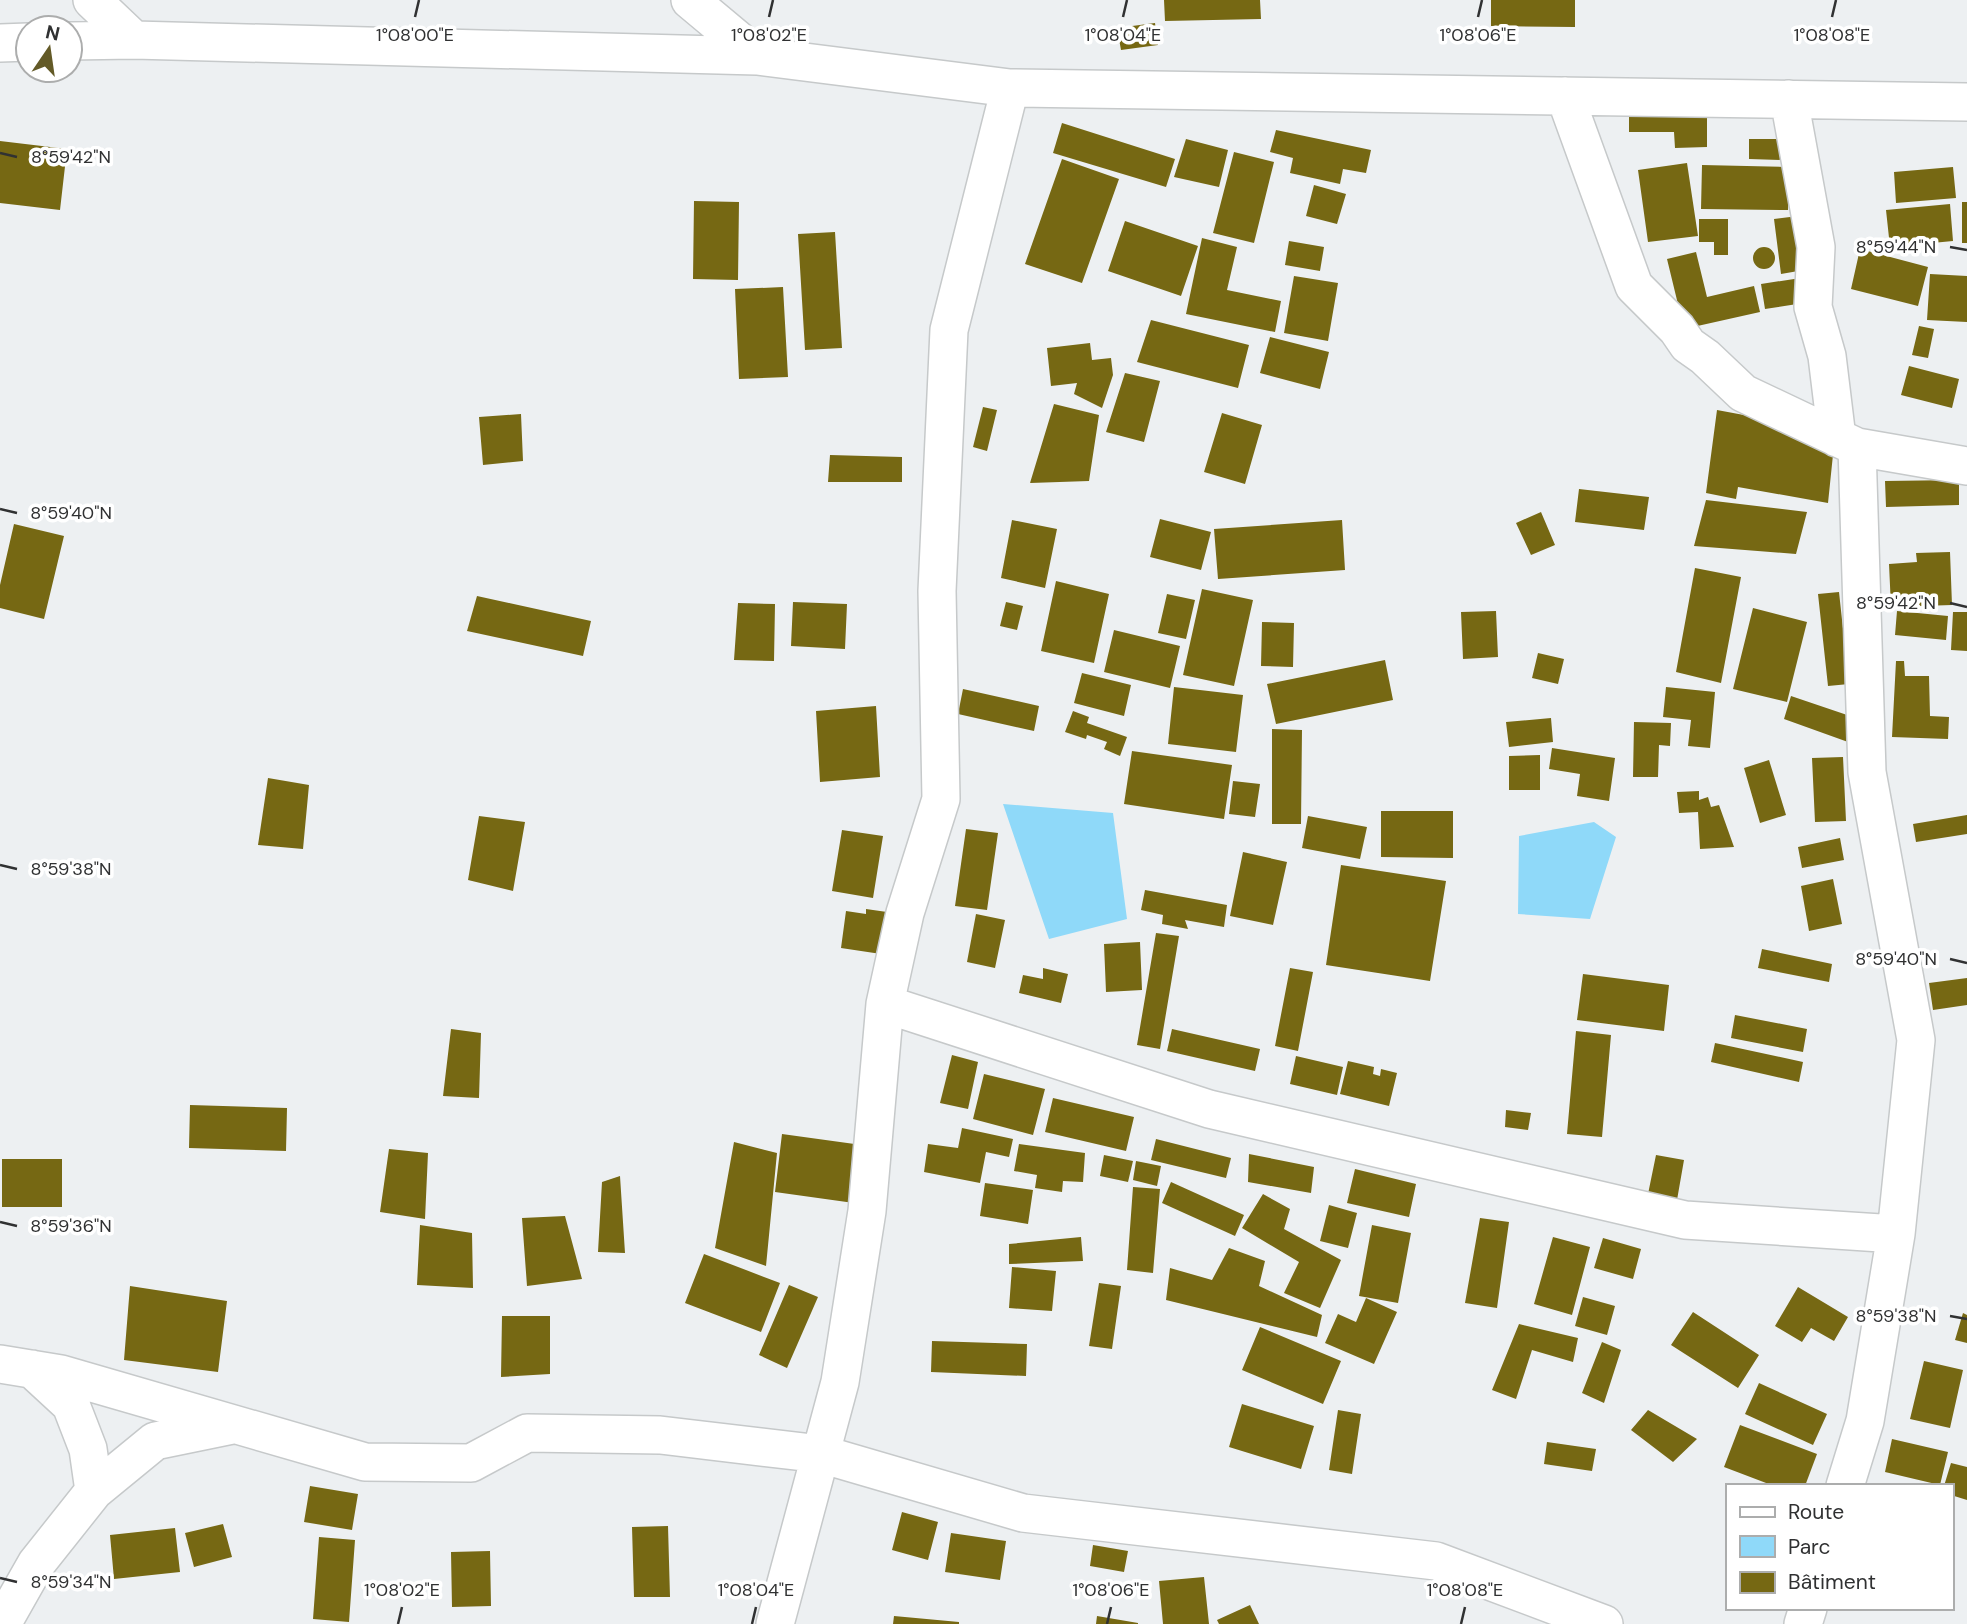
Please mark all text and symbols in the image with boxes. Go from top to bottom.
north arrow [14,14,84,84]
text: N [43,19,62,47]
text: 1°08'00"E [376,23,454,47]
text: 1°08'02"E [731,23,807,47]
text: 1°08'04"E [1085,23,1161,47]
text: 1°08'06"E [1440,23,1516,47]
text: 1°08'08"E [1794,23,1870,47]
text: 8°59'42"N [31,145,111,169]
text: 8°59'44"N [1856,235,1936,259]
text: 8°59'40"N [30,501,112,525]
text: 8°59'42"N [1856,591,1936,615]
text: 8°59'38"N [31,857,112,881]
text: 8°59'40"N [1855,947,1937,971]
text: 8°59'36"N [30,1214,112,1238]
text: 8°59'38"N [1856,1304,1937,1328]
legend [1726,1484,1953,1610]
text: Route [1788,1498,1844,1526]
text: Parc [1788,1533,1831,1561]
text: Bâtiment [1788,1568,1876,1596]
text: 8°59'34"N [31,1570,111,1594]
text: 1°08'02"E [364,1578,440,1602]
text: 1°08'04"E [718,1578,794,1602]
text: 1°08'06"E [1073,1578,1149,1602]
text: 1°08'08"E [1427,1578,1503,1602]

